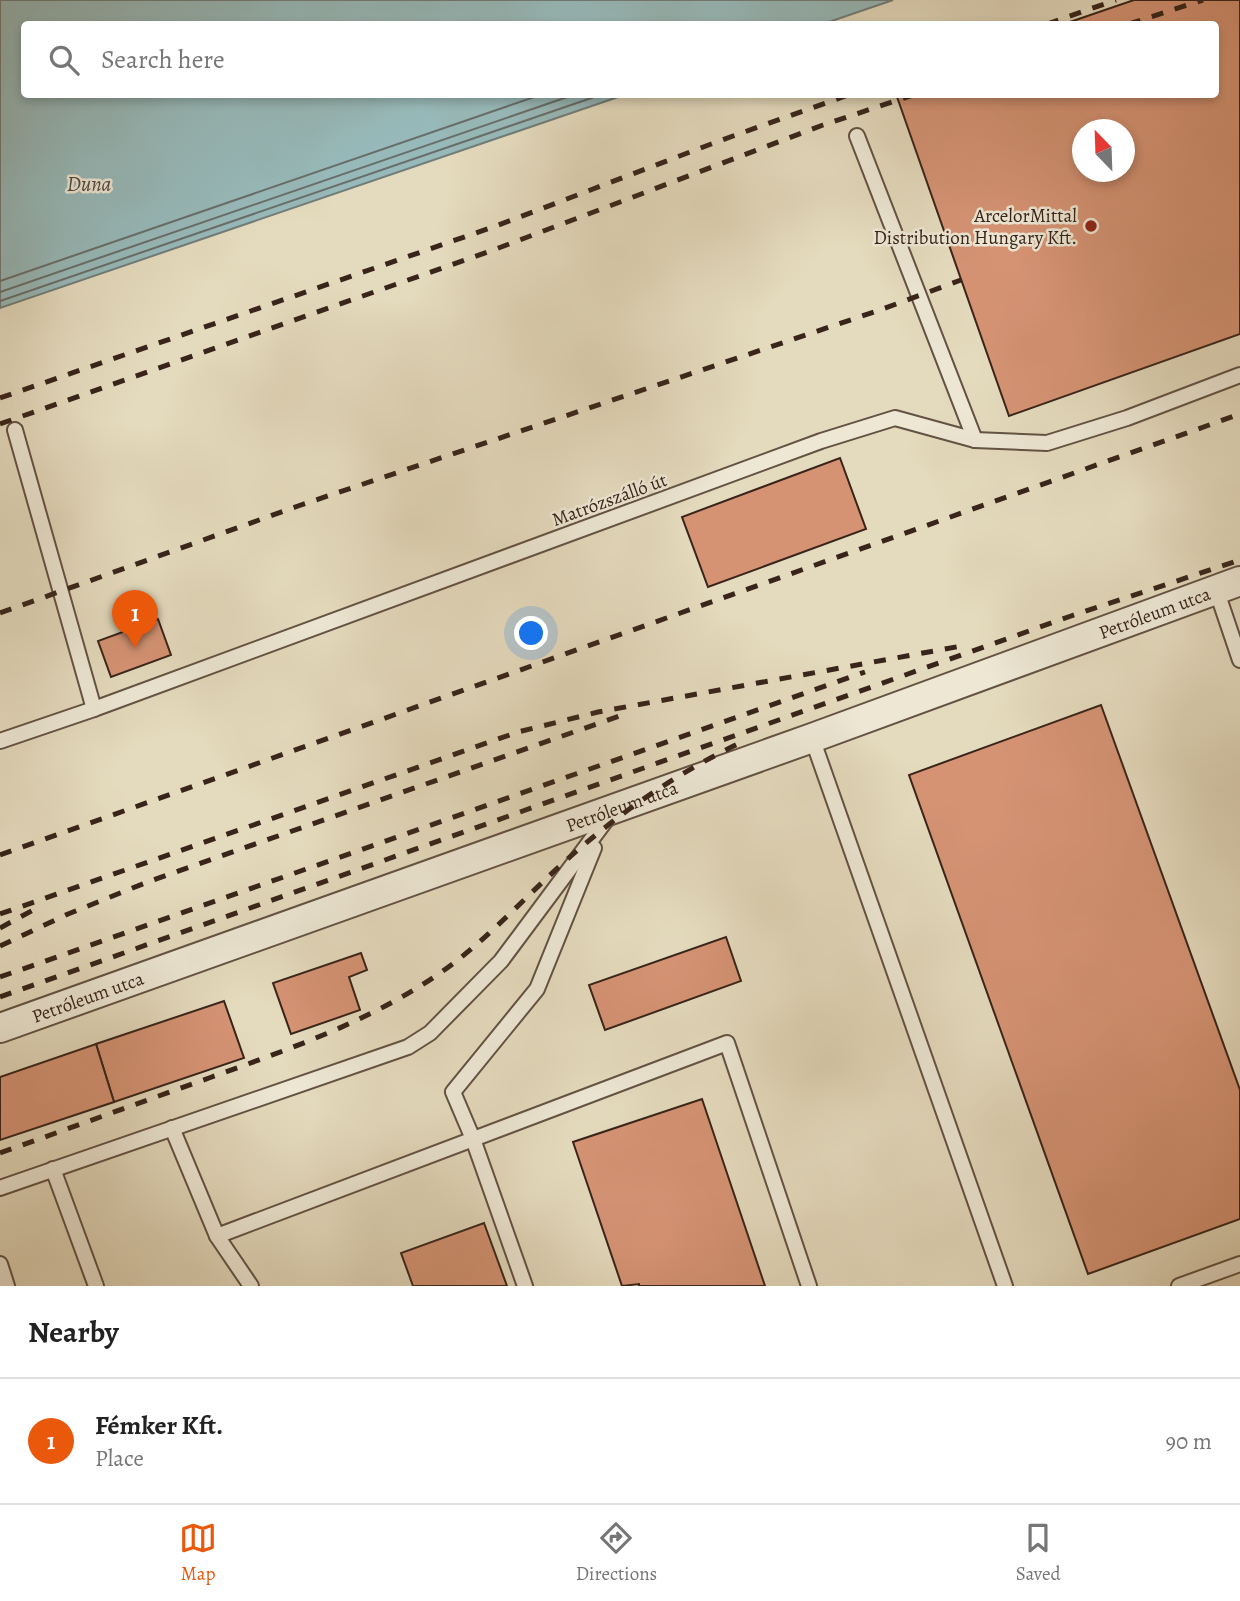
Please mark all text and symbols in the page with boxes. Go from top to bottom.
search box [21,21,1219,98]
icon: search [45,41,83,79]
text: Search here [101,42,225,77]
north arrow [1072,119,1135,182]
water label: Duna [67,170,112,198]
place label: ArcelorMittal Distribution Hungary Kft. [874,203,1077,251]
marker: ArcelorMittal Distribution Hungary Kft. [1083,218,1099,234]
street label: Matrózszálló út [548,467,670,533]
street label: Petróleum utca [1095,581,1214,646]
pin: 1 [112,590,158,648]
your location [514,616,548,650]
street label: Petróleum utca [562,775,682,839]
street label: Petróleum utca [28,966,148,1030]
text: Nearby [28,1312,119,1352]
text: Fémker Kft. [95,1408,223,1443]
text: 1 [47,1426,55,1457]
text: 90 m [1166,1426,1212,1457]
text: Place [95,1443,144,1474]
tab: Map [179,1519,217,1587]
tab: Directions [576,1519,657,1587]
tab: Saved [1016,1519,1061,1587]

